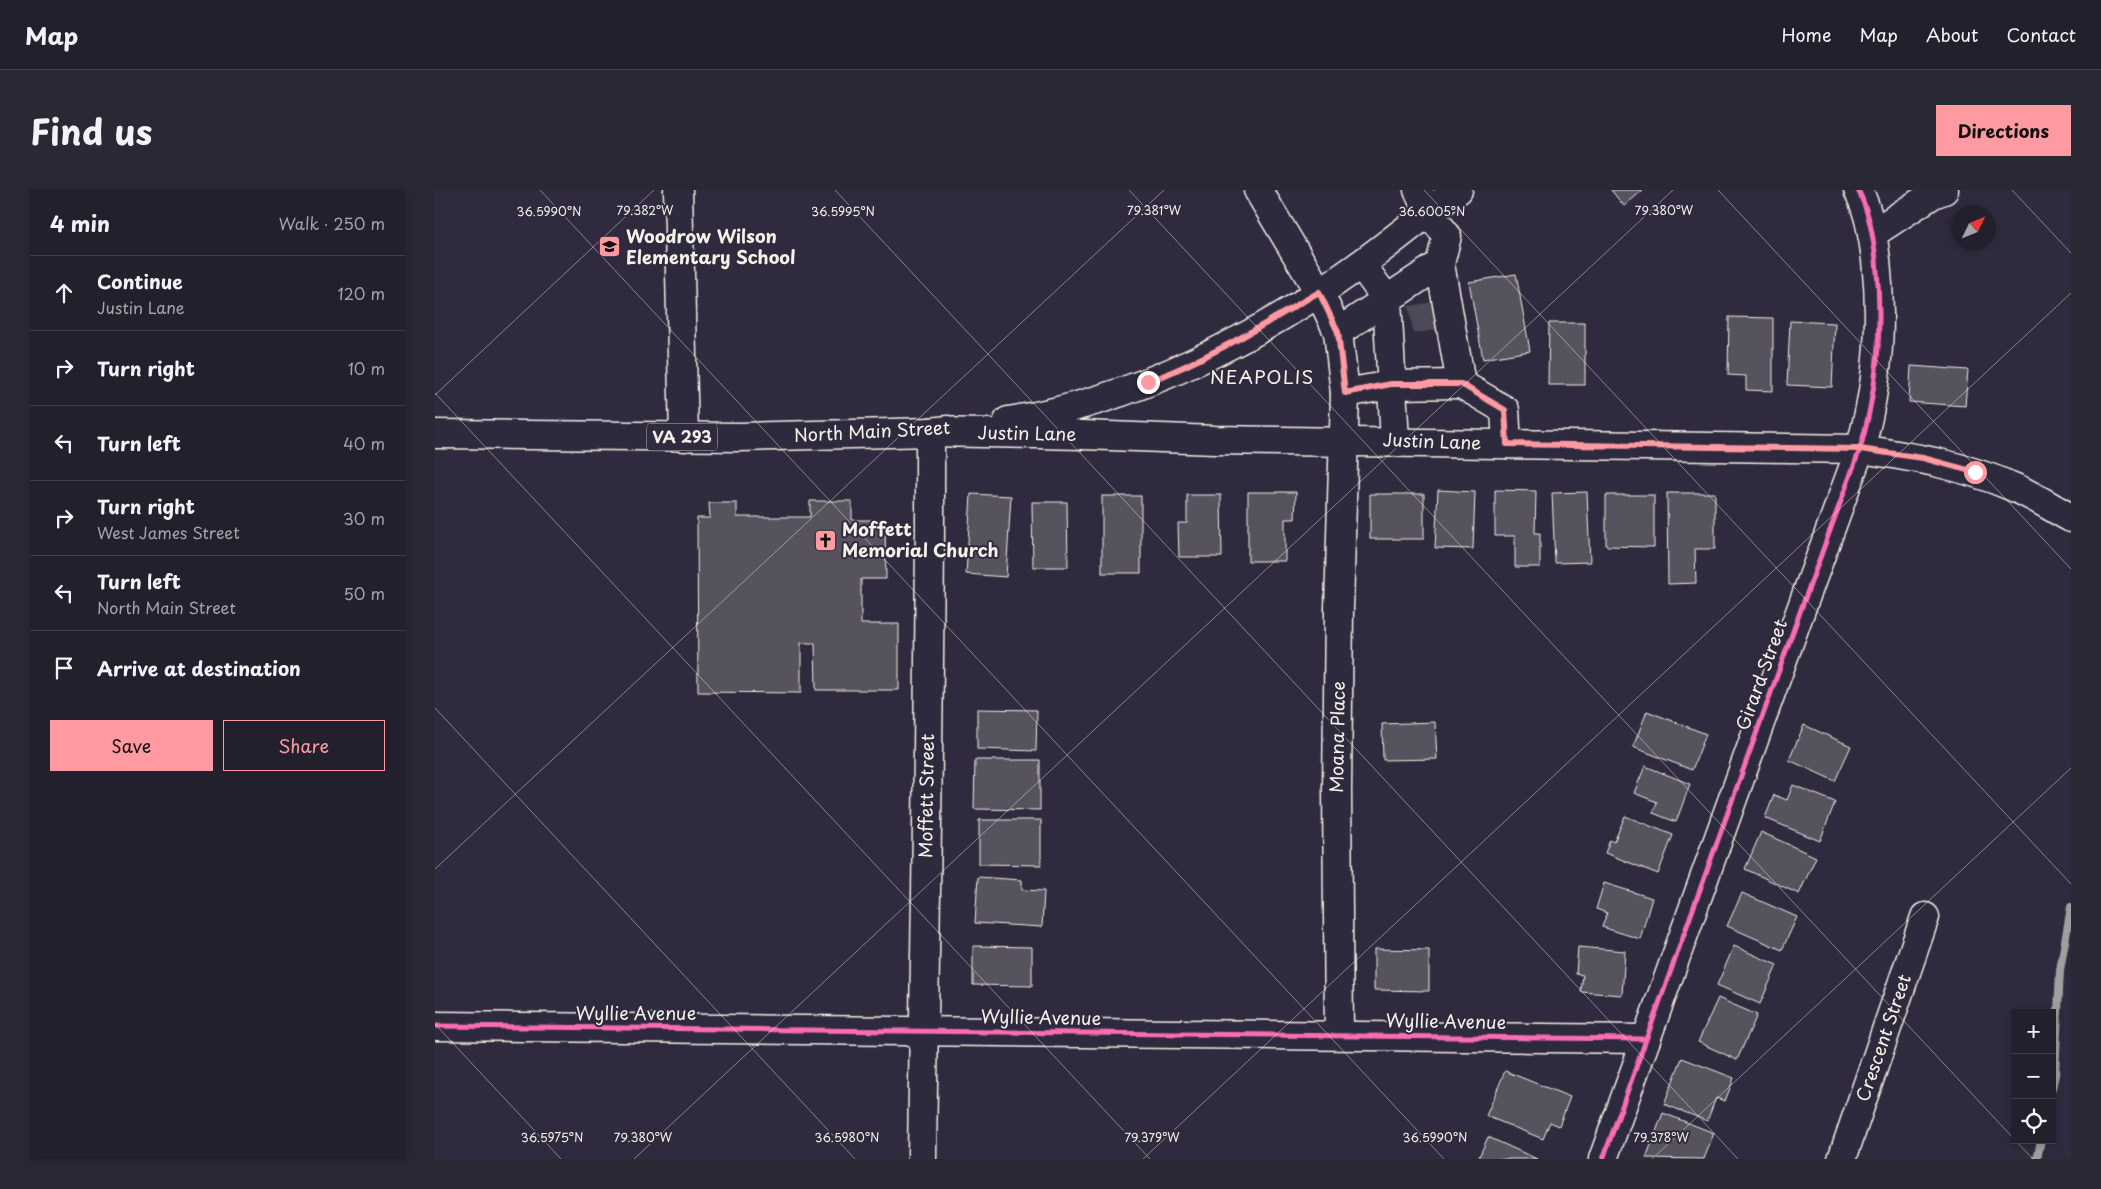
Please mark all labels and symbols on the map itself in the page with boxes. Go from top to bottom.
text: 79.382°W [617,201,674,219]
text: 79.381°W [1127,201,1182,219]
text: 79.380°W [1635,201,1694,219]
text: 36.5990°N [517,202,581,220]
text: 36.5995°N [811,202,875,220]
text: 36.6005°N [1399,202,1465,220]
north arrow [1951,205,1996,250]
place label: Woodrow Wilson Elementary School [626,222,796,270]
school or university icon: Woodrow Wilson Elementary School [598,235,622,259]
district label: NEAPOLIS [1210,362,1314,390]
route end [1137,371,1160,394]
street label: North Main Street [793,413,951,448]
street label: Justin Lane [977,418,1077,447]
road number: VA 293 [647,423,717,450]
street label: Justin Lane [1382,425,1482,456]
route start [1964,461,1987,484]
place label: Moffett Memorial Church [842,515,999,563]
church icon: Moffett Memorial Church [814,528,838,552]
street label: Girard Street [1728,615,1793,734]
street label: Moana Place [1322,681,1351,793]
street label: Moffett Street [911,734,940,858]
street label: Crescent Street [1848,970,1917,1105]
street label: Wyllie Avenue [576,999,696,1026]
street label: Wyllie Avenue [981,1002,1102,1031]
street label: Wyllie Avenue [1386,1006,1507,1035]
text: 36.5975°N [521,1128,583,1146]
text: 79.380°W [614,1128,673,1146]
text: 36.5980°N [815,1128,879,1146]
text: 79.379°W [1124,1128,1180,1146]
text: 36.5990°N [1403,1128,1467,1146]
text: 79.378°W [1633,1128,1689,1146]

